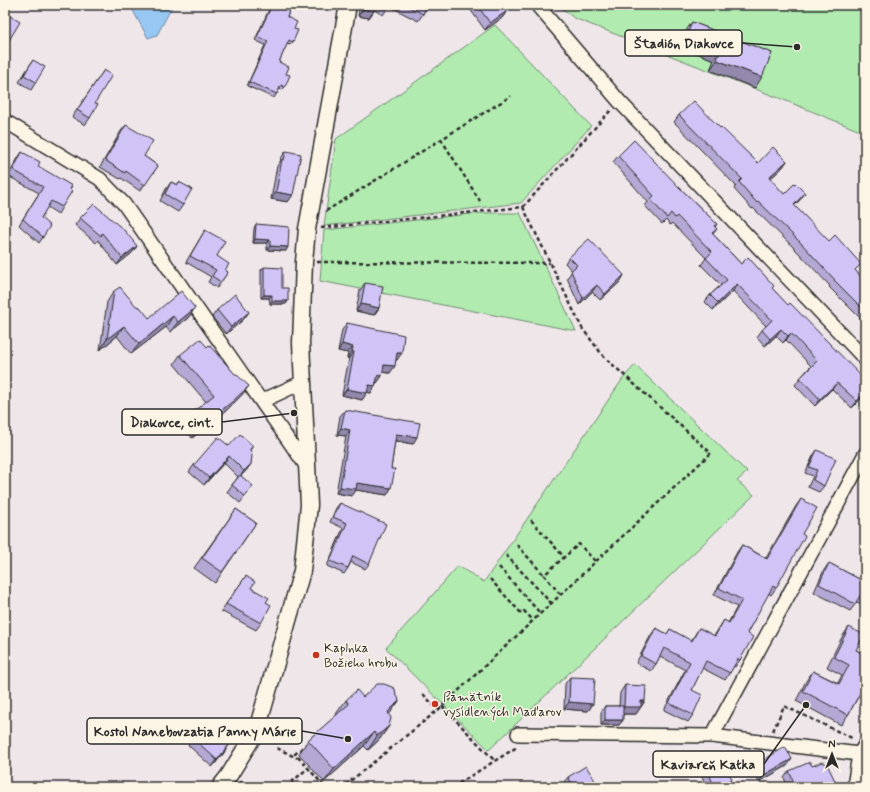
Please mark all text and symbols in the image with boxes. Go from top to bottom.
callout: Štadión Diakovce [625,30,742,56]
text: Štadión Diakovce [634,35,734,53]
callout: Diakovce, cint. [122,409,222,435]
text: Diakovce, cint. [130,414,214,432]
place label: Kaplnka Božieho hrobu [324,640,397,672]
marker: Kaplnka Božieho hrobu [311,650,321,660]
place label: Pamätník vysídlených Maďarov [443,689,562,721]
marker: Pamätník vysídlených Maďarov [430,699,440,709]
callout: Kostol Nanebovzatia Panny Márie [87,718,302,744]
text: Kostol Nanebovzatia Panny Márie [94,723,296,741]
north arrow [812,734,852,774]
text: N [828,738,836,752]
callout: Kaviareň Katka [653,751,764,777]
text: Kaviareň Katka [661,756,755,774]

